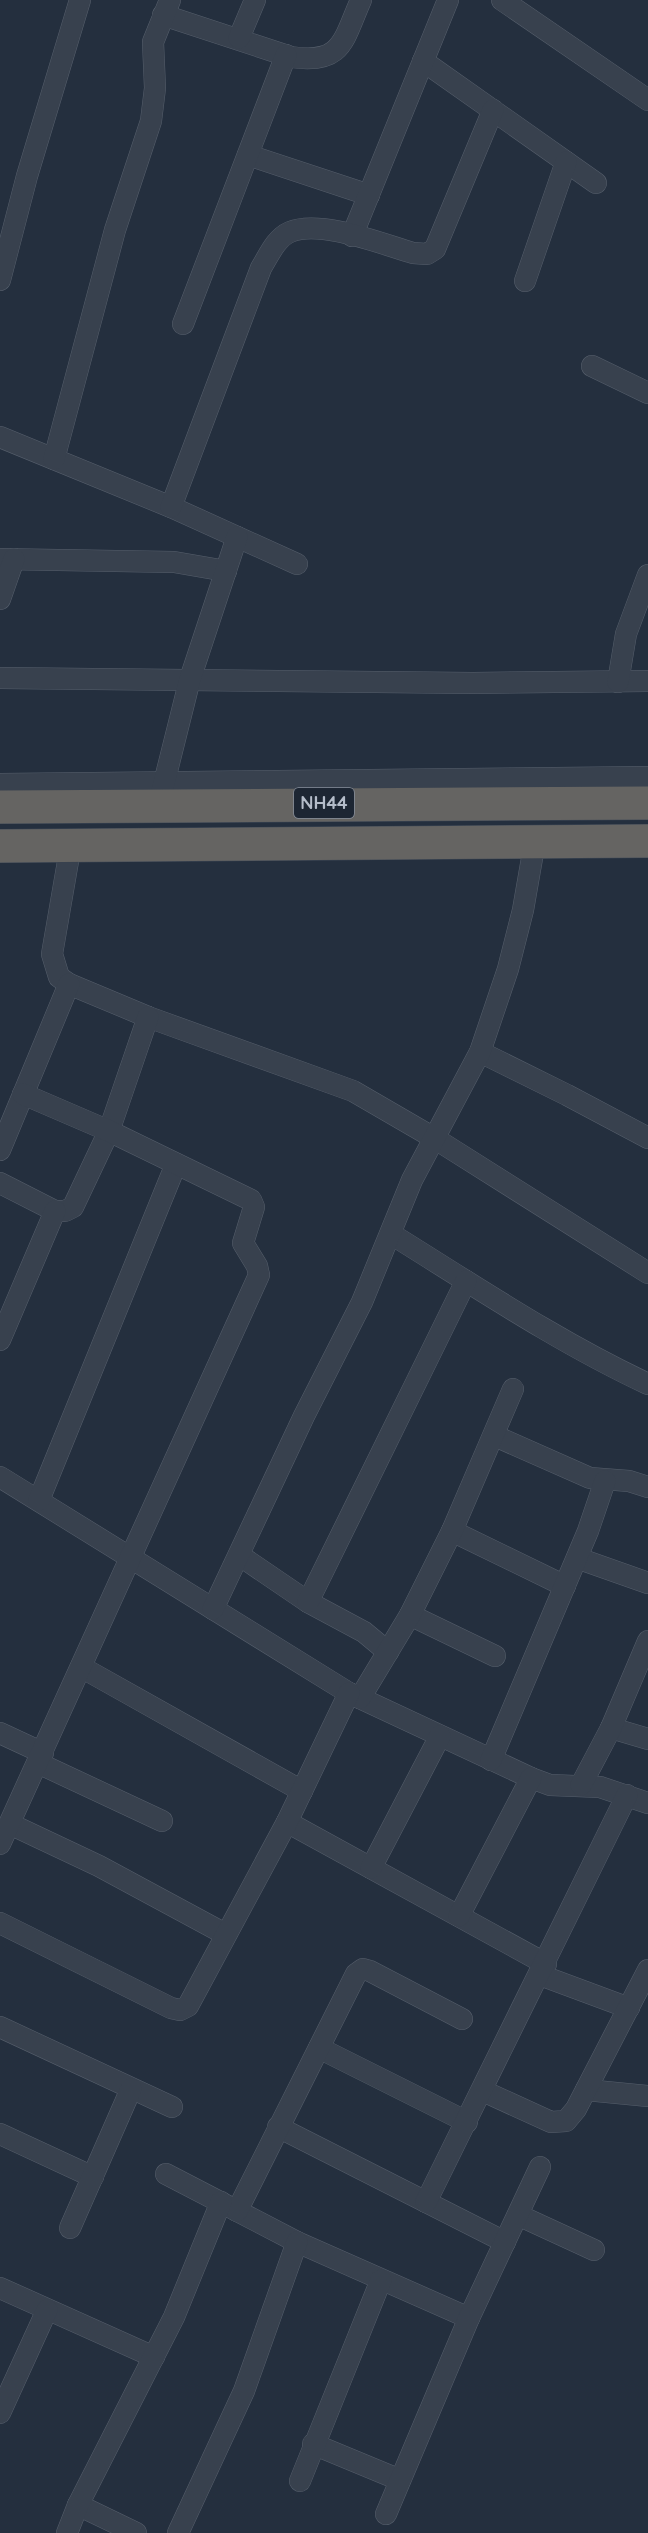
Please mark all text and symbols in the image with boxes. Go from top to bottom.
road number: NH44 [294,788,354,818]

